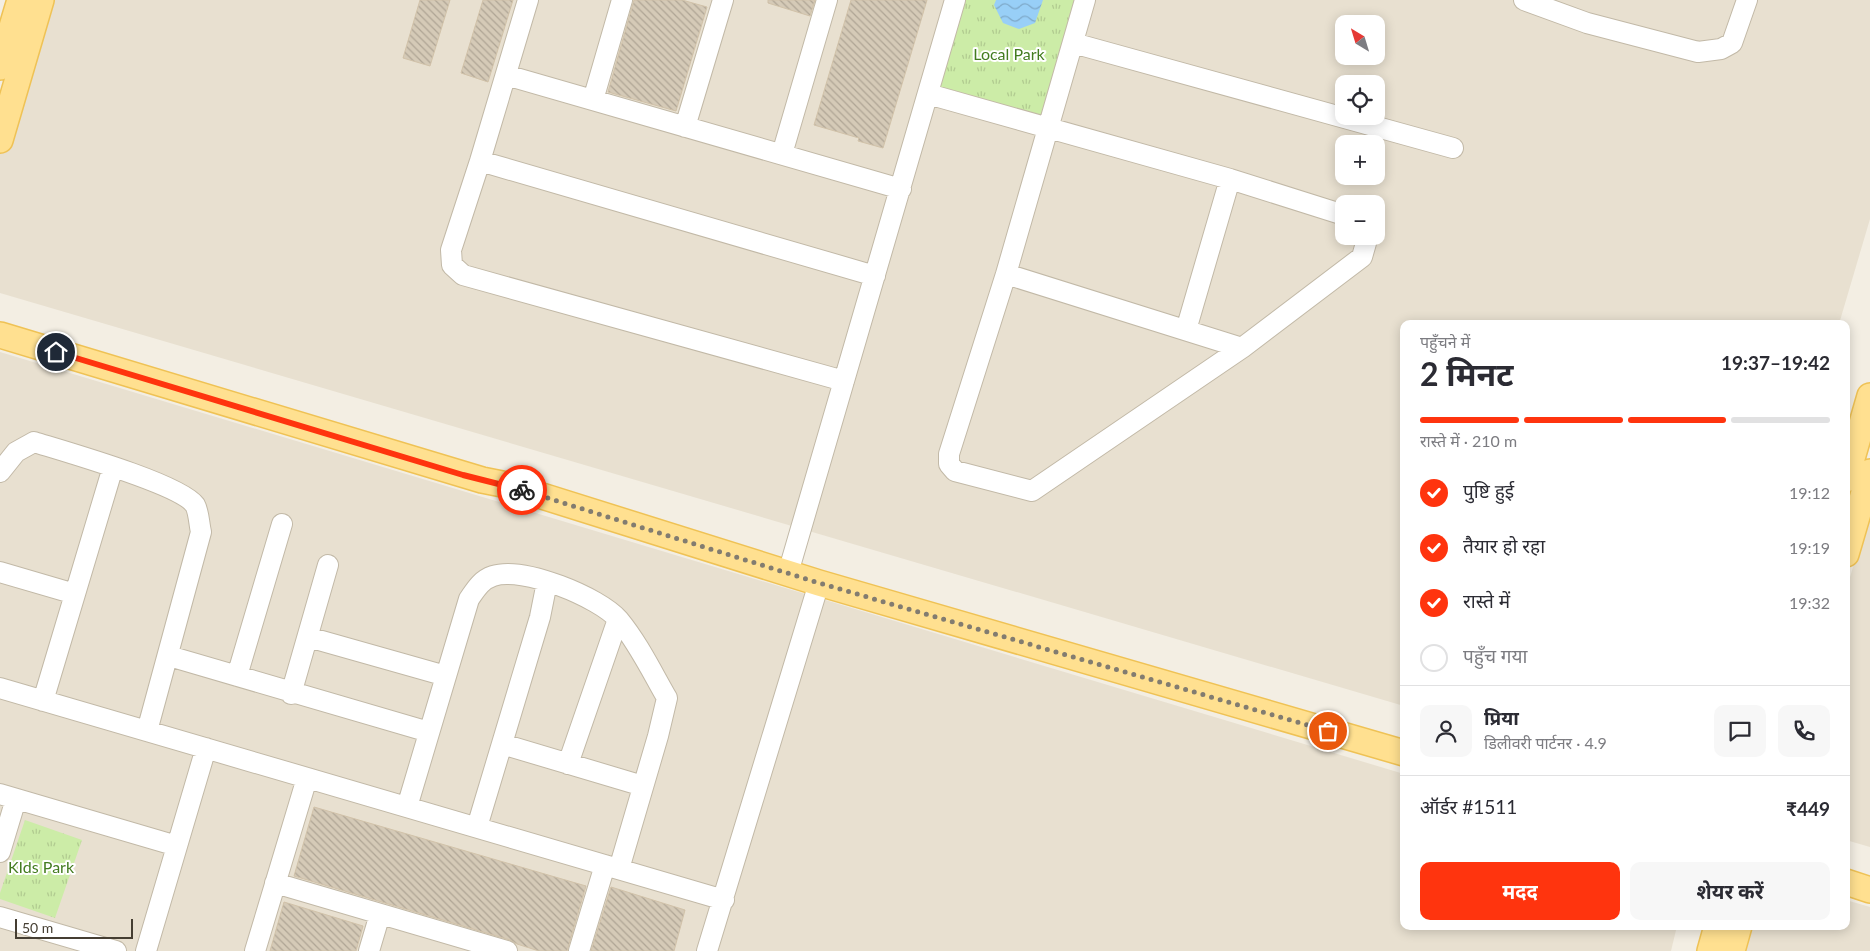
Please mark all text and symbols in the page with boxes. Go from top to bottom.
north arrow [1335,15,1385,65]
map controls [1335,15,1385,245]
park label: Local Park [973,44,1046,63]
button: locate [1335,75,1385,125]
button: + [1335,135,1385,185]
button: − [1335,195,1385,245]
pin [35,331,77,373]
text: पहुँचने में [1420,332,1470,351]
icon: home [42,338,70,366]
text: 19:37–19:42 [1721,351,1830,374]
text: 2 मिनट [1420,354,1514,393]
text: रास्ते में · 210 m [1420,431,1517,450]
courier [497,465,547,515]
icon: bike [508,476,536,504]
icon: check [1420,479,1448,507]
text: पुष्टि हुई [1463,479,1514,502]
text: 19:12 [1789,483,1830,502]
icon: check [1420,534,1448,562]
text: तैयार हो रहा [1463,534,1545,557]
text: 19:19 [1789,538,1830,557]
icon: check [1420,589,1448,617]
text: रास्ते में [1463,589,1510,612]
text: 19:32 [1789,593,1830,612]
text: पहुँच गया [1463,644,1527,667]
button: person [1420,705,1472,757]
button: chat [1714,705,1766,757]
button: phone [1778,705,1830,757]
text: प्रिया [1484,706,1519,729]
pin [1307,710,1349,752]
icon: bag [1314,717,1342,745]
text: डिलीवरी पार्टनर · 4.9 [1484,733,1607,752]
text: ऑर्डर #1511 [1420,795,1517,818]
text: ₹449 [1786,797,1830,820]
park label: KIds Park [8,857,75,876]
button: मदद [1420,862,1620,920]
button: शेयर करें [1630,862,1830,920]
scale bar [15,916,132,939]
text: 50 m [22,919,53,936]

